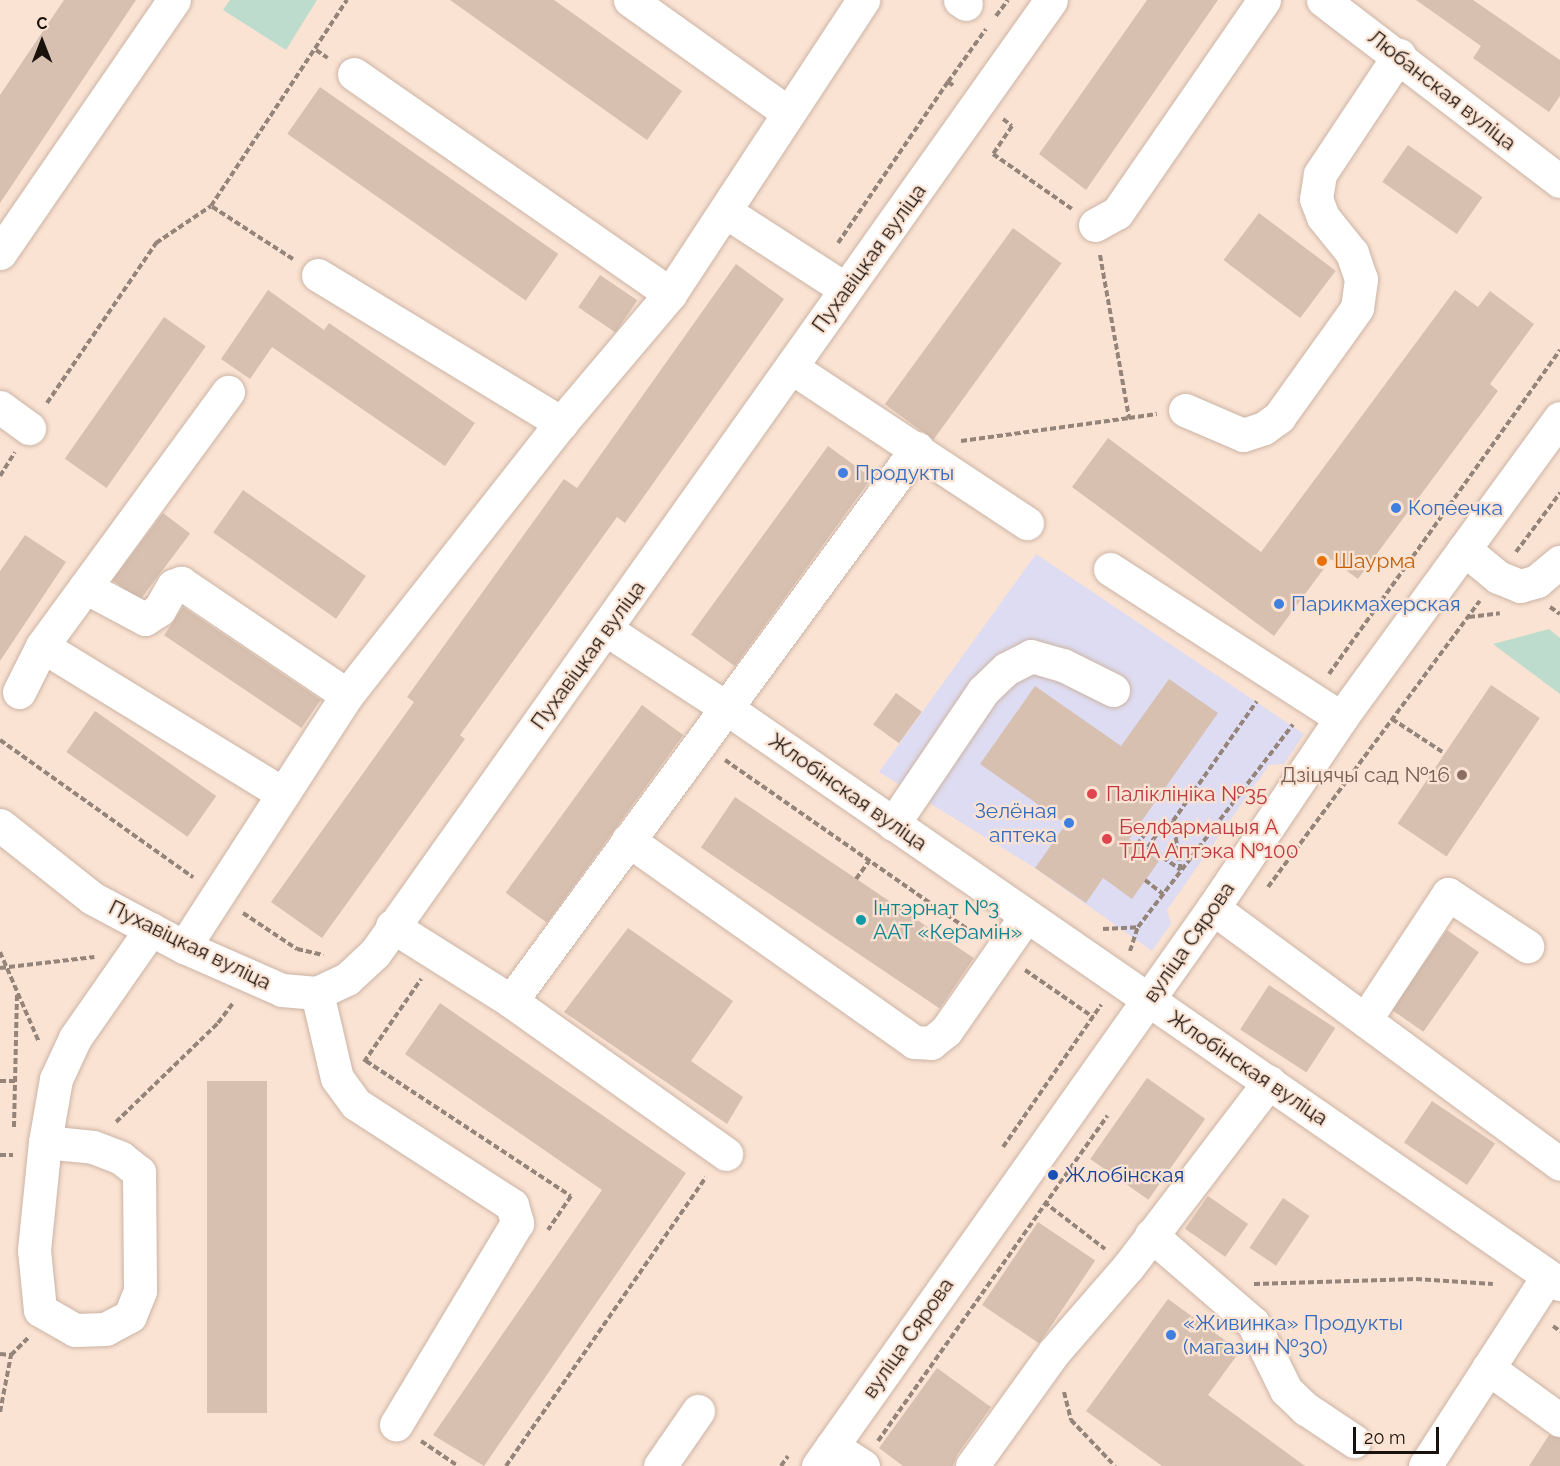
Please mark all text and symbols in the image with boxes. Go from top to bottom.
north arrow [12,12,72,72]
text: С [37,14,47,33]
street label: Любанская вуліца [1363,24,1521,156]
street label: Пухавіцкая вуліца [807,179,931,337]
place label: Продукты [855,460,954,486]
marker: Продукты [836,466,850,480]
place label: Копеечка [1408,495,1503,521]
marker: Копеечка [1389,501,1403,515]
place label: Шаурма [1334,548,1416,574]
marker: Шаурма [1315,554,1329,568]
street label: Пухавіцкая вуліца [526,576,650,734]
place label: Парикмахерская [1291,591,1461,617]
marker: Парикмахерская [1272,597,1286,611]
street label: Жлобінская вуліца [764,728,932,856]
place label: Дзіцячы сад №16 [1280,762,1450,788]
marker: Дзіцячы сад №16 [1455,768,1469,782]
place label: Паліклініка №35 [1106,781,1268,807]
marker: Паліклініка №35 [1083,785,1101,803]
place label: Зелёная аптека [974,798,1057,848]
place label: Белфармацыя А ТДА Аптэка №100 [1119,814,1300,864]
marker: Зелёная аптека [1062,816,1076,830]
marker: Белфармацыя А ТДА Аптэка №100 [1100,832,1114,846]
street label: вуліца Сярова [1138,877,1240,1007]
street label: Пухавіцкая вуліца [105,895,275,995]
place label: Інтэрнат №3 ААТ «Керамін» [873,895,1023,945]
marker: Інтэрнат №3 ААТ «Керамін» [854,913,868,927]
street label: Жлобінская вуліца [1163,1005,1333,1131]
place label: Жлобінская [1065,1162,1184,1188]
marker: Жлобінская [1046,1168,1060,1182]
street label: вуліца Сярова [857,1273,959,1403]
place label: «Живинка» Продукты (магазин №30) [1183,1310,1403,1360]
marker: «Живинка» Продукты (магазин №30) [1164,1328,1178,1342]
scale bar [1356,1415,1442,1453]
text: 20 m [1364,1427,1406,1448]

